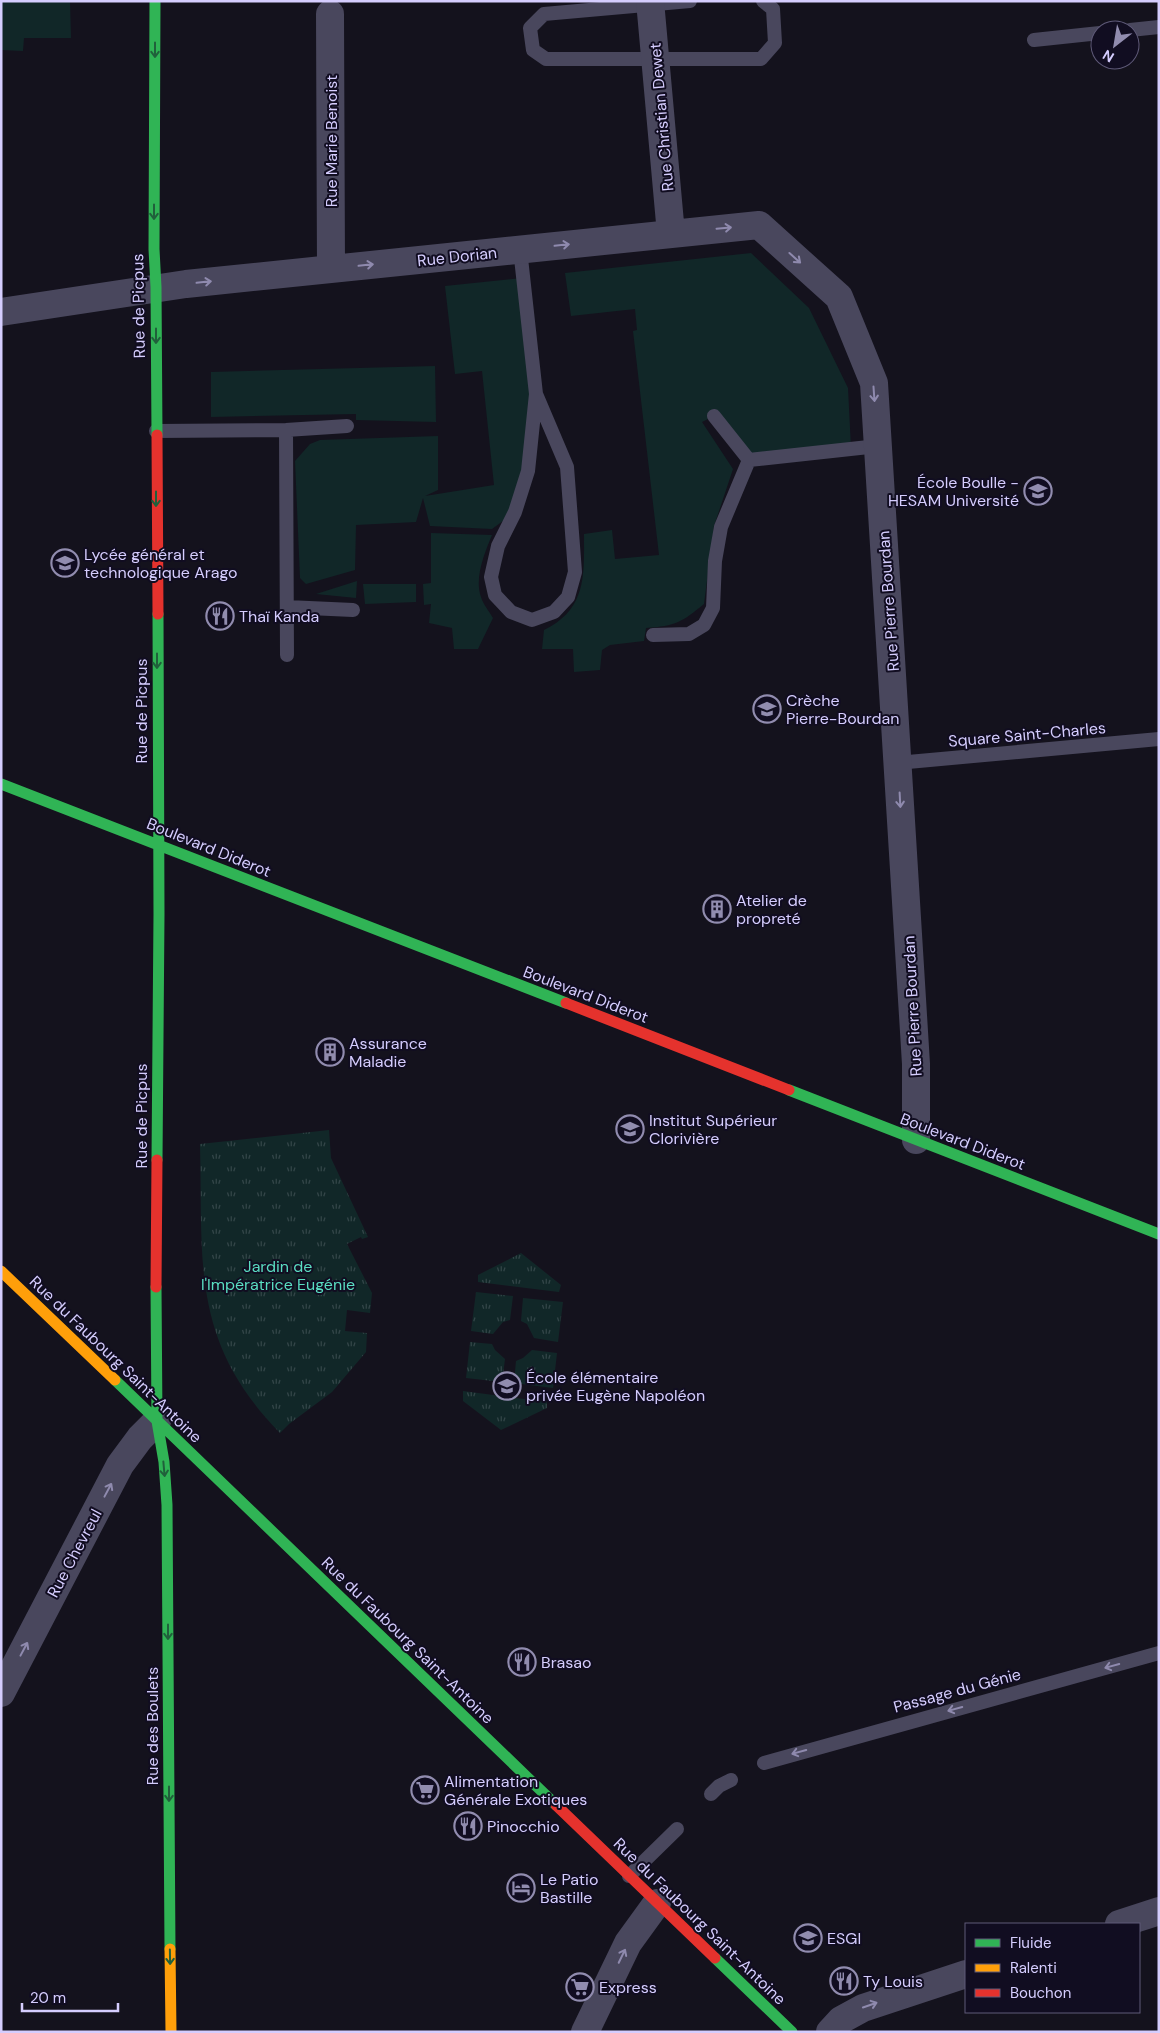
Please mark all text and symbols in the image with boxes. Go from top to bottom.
north arrow [1090,20,1140,70]
one-way arrow [150,42,160,58]
street label: Rue Christian Dewet [645,42,678,192]
text: N [1099,46,1117,66]
street label: Rue Marie Benoist [321,75,342,207]
one-way arrow [149,204,159,220]
one-way arrow [715,223,731,233]
one-way arrow [554,240,570,250]
street label: Rue Dorian [416,242,498,271]
one-way arrow [788,252,801,263]
street label: Rue de Picpus [127,253,150,359]
one-way arrow [357,260,373,270]
one-way arrow [196,277,212,287]
one-way arrow [151,328,161,344]
one-way arrow [870,385,879,401]
place label: École Boulle - HESAM Université [888,472,1019,511]
school or university icon: École Boulle - HESAM Université [1023,476,1053,506]
one-way arrow [151,490,161,506]
street label: Rue Pierre Bourdan [873,530,904,672]
place label: Lycée général et technologique Arago [84,544,238,583]
school or university icon: Lycée général et technologique Arago [50,548,80,578]
restaurant icon: Thaï Kanda [205,601,235,631]
place label: Thaï Kanda [239,606,319,627]
one-way arrow [152,652,162,669]
street label: Rue de Picpus [131,659,152,763]
place label: Crèche Pierre-Bourdan [786,690,899,729]
school or university icon: Crèche Pierre-Bourdan [752,694,782,724]
street label: Square Saint-Charles [947,717,1107,752]
one-way arrow [895,792,904,808]
street label: Boulevard Diderot [144,813,274,882]
place label: Atelier de propreté [736,890,807,929]
building icon: Atelier de propreté [702,894,732,924]
street label: Rue Pierre Bourdan [898,935,927,1077]
street label: Boulevard Diderot [520,961,651,1028]
place label: Assurance Maladie [349,1033,427,1072]
building icon: Assurance Maladie [315,1037,345,1067]
street label: Rue de Picpus [131,1064,152,1168]
street label: Boulevard Diderot [897,1108,1028,1175]
place label: Institut Supérieur Clorivière [649,1110,777,1149]
school or university icon: Institut Supérieur Clorivière [615,1114,645,1144]
park label: Jardin de l'Impératrice Eugénie [201,1256,355,1295]
street label: Rue du Faubourg Saint-Antoine [25,1271,206,1447]
place label: École élémentaire privée Eugène Napoléon [526,1367,705,1406]
school or university icon: École élémentaire privée Eugène Napoléon [492,1371,522,1401]
one-way arrow [160,1461,169,1477]
one-way arrow [103,1483,113,1498]
street label: Rue Chevreul [42,1505,107,1601]
street label: Rue du Faubourg Saint-Antoine [317,1552,498,1728]
one-way arrow [163,1623,173,1639]
one-way arrow [19,1642,29,1657]
restaurant icon: Brasao [507,1647,537,1677]
place label: Brasao [541,1652,592,1673]
one-way arrow [1104,1661,1120,1671]
street label: Passage du Génie [891,1663,1023,1718]
street label: Rue des Boulets [142,1667,163,1785]
one-way arrow [948,1705,964,1714]
one-way arrow [791,1748,807,1758]
place label: Alimentation Générale Exotiques [444,1771,587,1810]
supermarket icon: Alimentation Générale Exotiques [410,1775,440,1805]
one-way arrow [164,1786,174,1802]
restaurant icon: Pinocchio [453,1811,483,1841]
place label: Pinocchio [487,1816,560,1837]
street label: Rue du Faubourg Saint-Antoine [609,1833,790,2009]
place label: Le Patio Bastille [540,1869,598,1908]
hotel icon: Le Patio Bastille [506,1873,536,1903]
school or university icon: ESGI [793,1923,823,1953]
legend [965,1923,1140,2013]
place label: ESGI [827,1928,861,1949]
text: Fluide [1010,1933,1052,1953]
one-way arrow [165,1948,175,1964]
one-way arrow [617,1949,627,1964]
text: Ralenti [1010,1958,1057,1978]
restaurant icon: Ty Louis [829,1966,859,1996]
place label: Ty Louis [863,1971,923,1992]
supermarket icon: Express [565,1972,595,2002]
place label: Express [599,1977,657,1998]
scale bar [22,1980,119,2012]
text: Bouchon [1010,1983,1071,2003]
text: 20 m [30,1988,66,2008]
one-way arrow [862,2000,878,2010]

